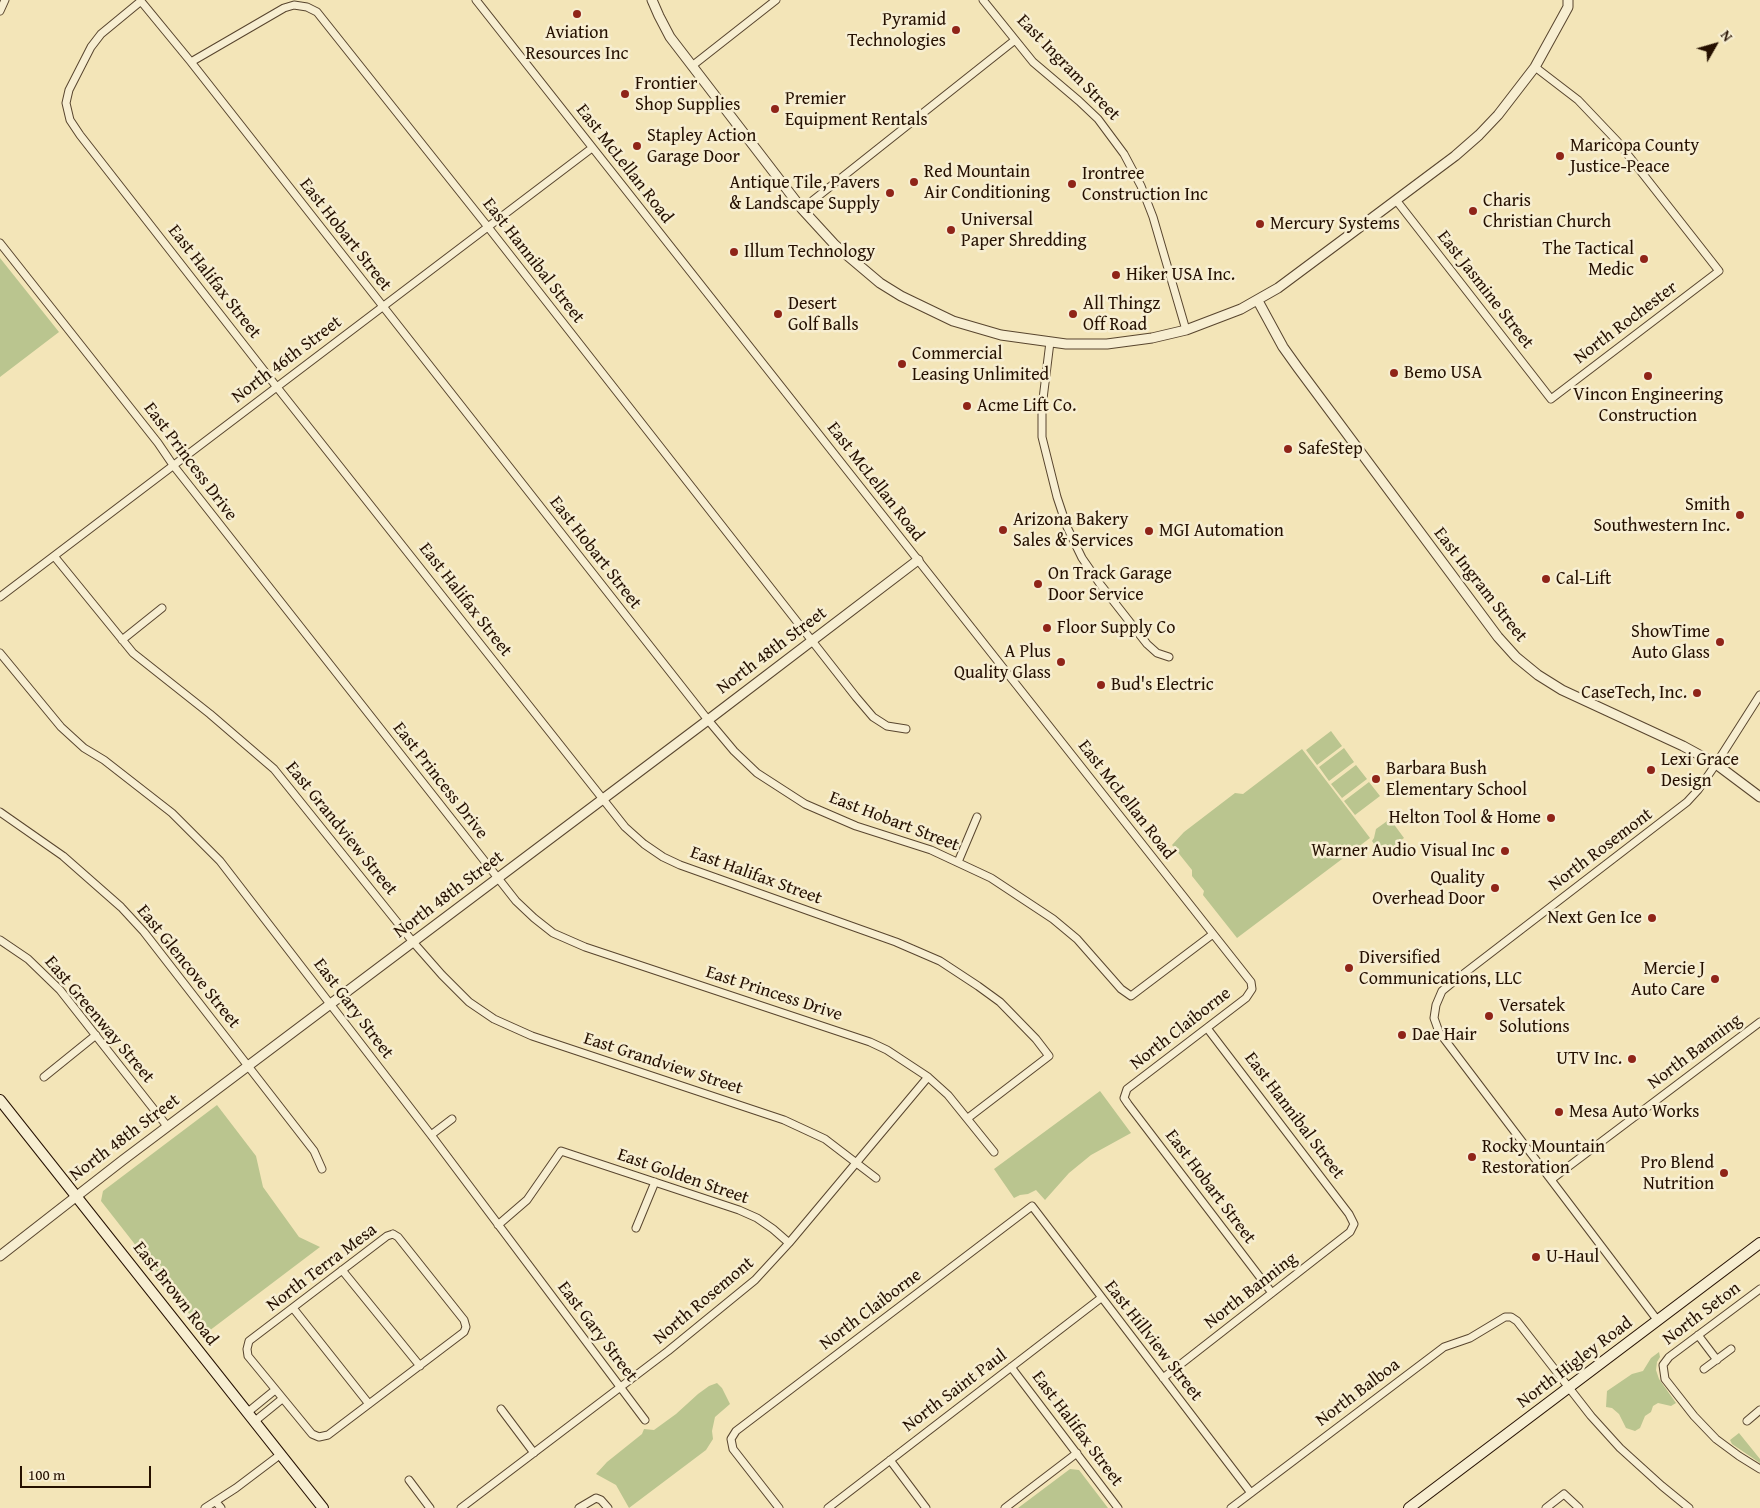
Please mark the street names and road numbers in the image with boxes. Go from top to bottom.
street label: East Ingram Street [1012,10,1124,126]
street label: East McLellan Road [571,100,677,228]
street label: East Hobart Street [294,174,396,296]
street label: East Hannibal Street [477,194,589,328]
street label: East Halifax Street [163,221,265,343]
street label: East Jasmine Street [1432,227,1538,353]
street label: North Rochester [1570,277,1682,369]
street label: North 46th Street [228,312,346,408]
street label: East Princess Drive [139,399,241,525]
street label: East McLellan Road [822,418,928,546]
street label: East Hobart Street [544,492,646,614]
street label: East Ingram Street [1429,523,1531,647]
street label: East Halifax Street [414,539,516,661]
street label: North 48th Street [713,603,831,699]
street label: East Princess Drive [388,718,492,844]
street label: East McLellan Road [1073,736,1179,864]
street label: East Grandview Street [280,758,402,900]
street label: East Hobart Street [826,787,962,857]
street label: North Rosemont [1545,804,1657,896]
street label: East Halifax Street [687,842,825,910]
street label: North 48th Street [390,847,508,943]
street label: East Glencove Street [132,901,244,1033]
street label: East Greenway Street [40,952,158,1088]
street label: East Gary Street [308,955,398,1063]
street label: East Princess Drive [703,962,845,1026]
street label: North Claiborne [1126,983,1236,1075]
street label: North Banning [1644,1010,1746,1094]
street label: East Grandview Street [581,1028,745,1100]
street label: East Hannibal Street [1239,1048,1349,1184]
street label: North 48th Street [66,1090,184,1186]
street label: East Hobart Street [1160,1126,1260,1248]
street label: East Golden Street [614,1144,752,1210]
street label: North Terra Mesa [263,1219,381,1317]
street label: East Brown Road [128,1238,222,1350]
street label: North Banning [1200,1248,1302,1334]
street label: North Rosemont [649,1253,759,1349]
street label: North Claiborne [816,1265,926,1355]
street label: East Hillview Street [1099,1276,1207,1406]
street label: East Gary Street [552,1278,642,1386]
street label: North Seton [1659,1278,1745,1350]
street label: North Higley Road [1513,1313,1637,1413]
street label: North Saint Paul [899,1345,1011,1437]
street label: North Balboa [1312,1354,1404,1432]
street label: East Halifax Street [1027,1367,1127,1491]

